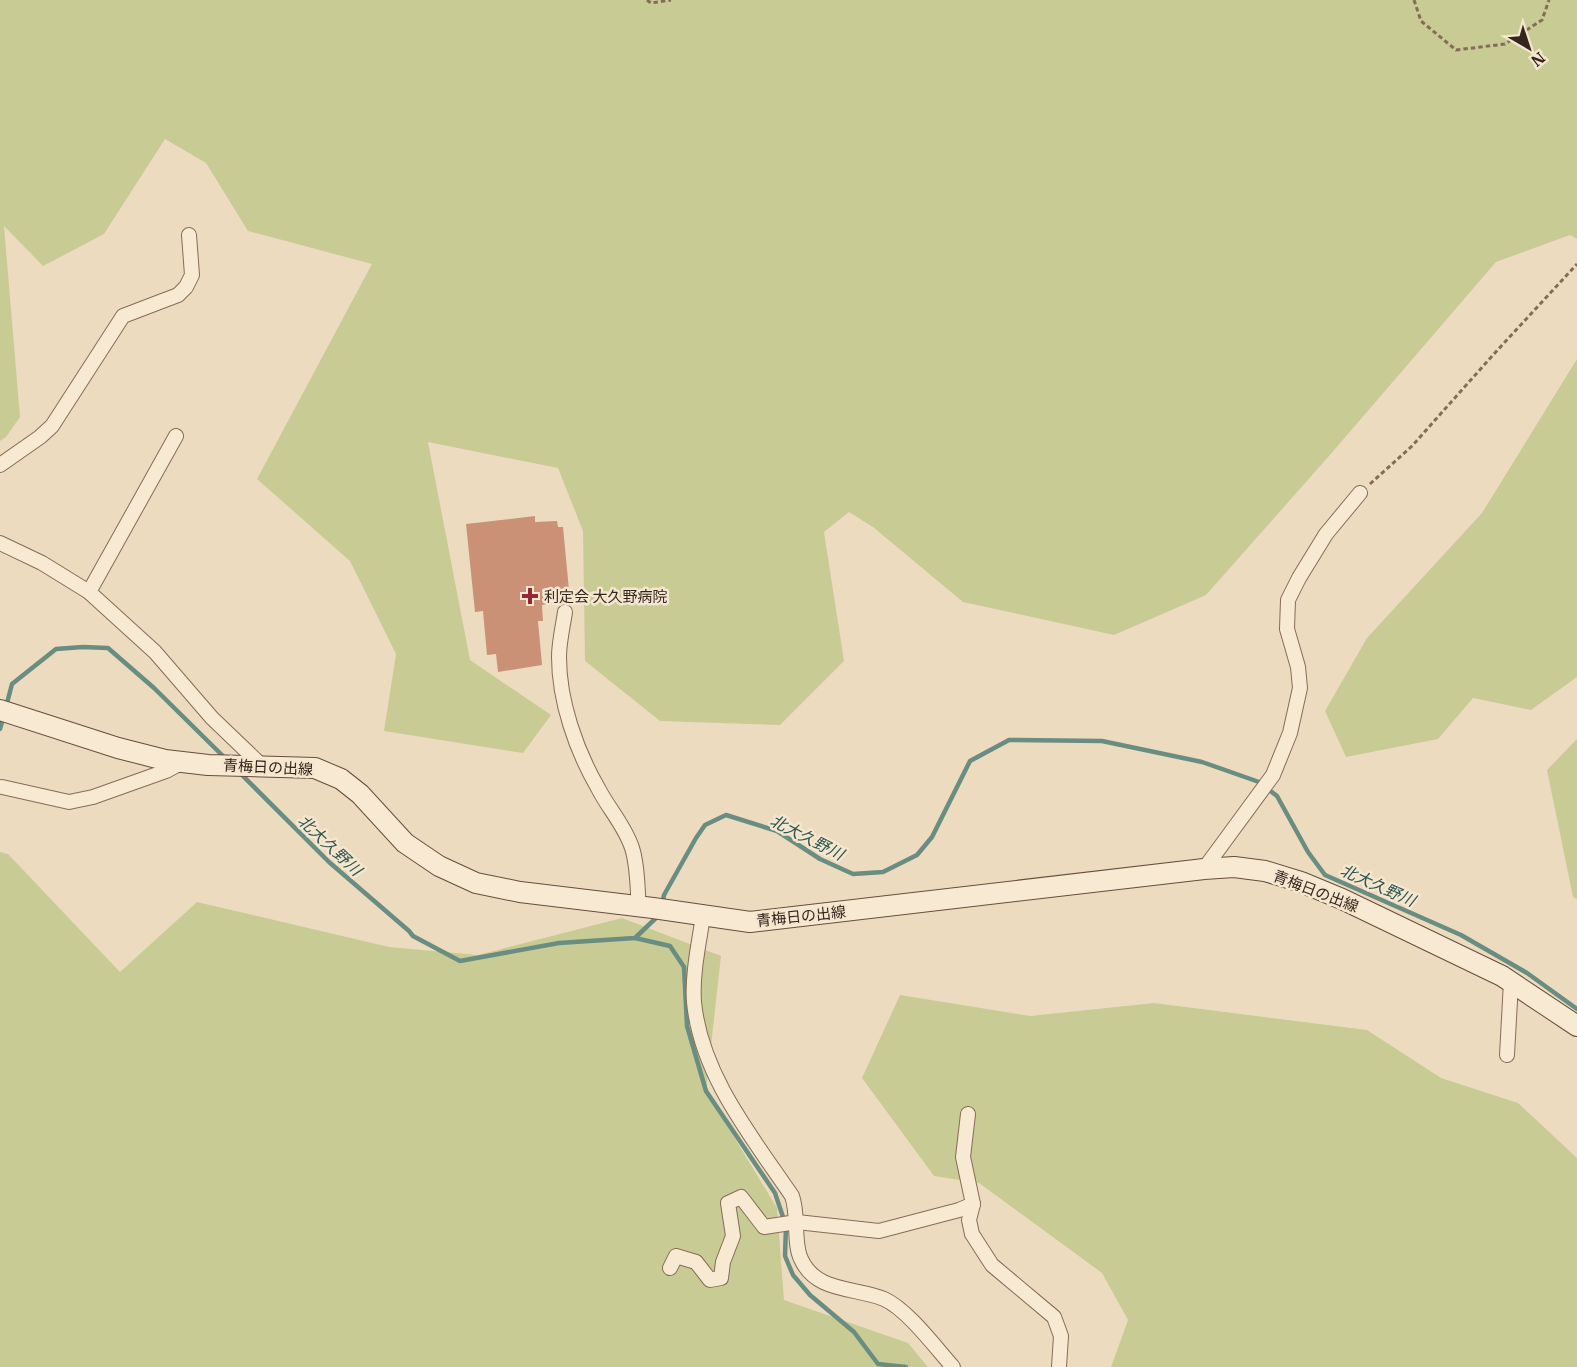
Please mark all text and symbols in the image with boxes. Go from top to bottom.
north arrow [1499,18,1559,78]
text: N [1527,48,1550,71]
marker: 利定会 大久野病院 [521,587,539,605]
place label: 利定会 大久野病院 [544,587,667,606]
street label: 青梅日の出線 [223,755,313,779]
water label: 北大久野川 [294,810,368,881]
water label: 北大久野川 [767,810,849,865]
water label: 北大久野川 [1337,860,1420,911]
street label: 青梅日の出線 [1271,866,1361,916]
street label: 青梅日の出線 [755,902,847,930]

